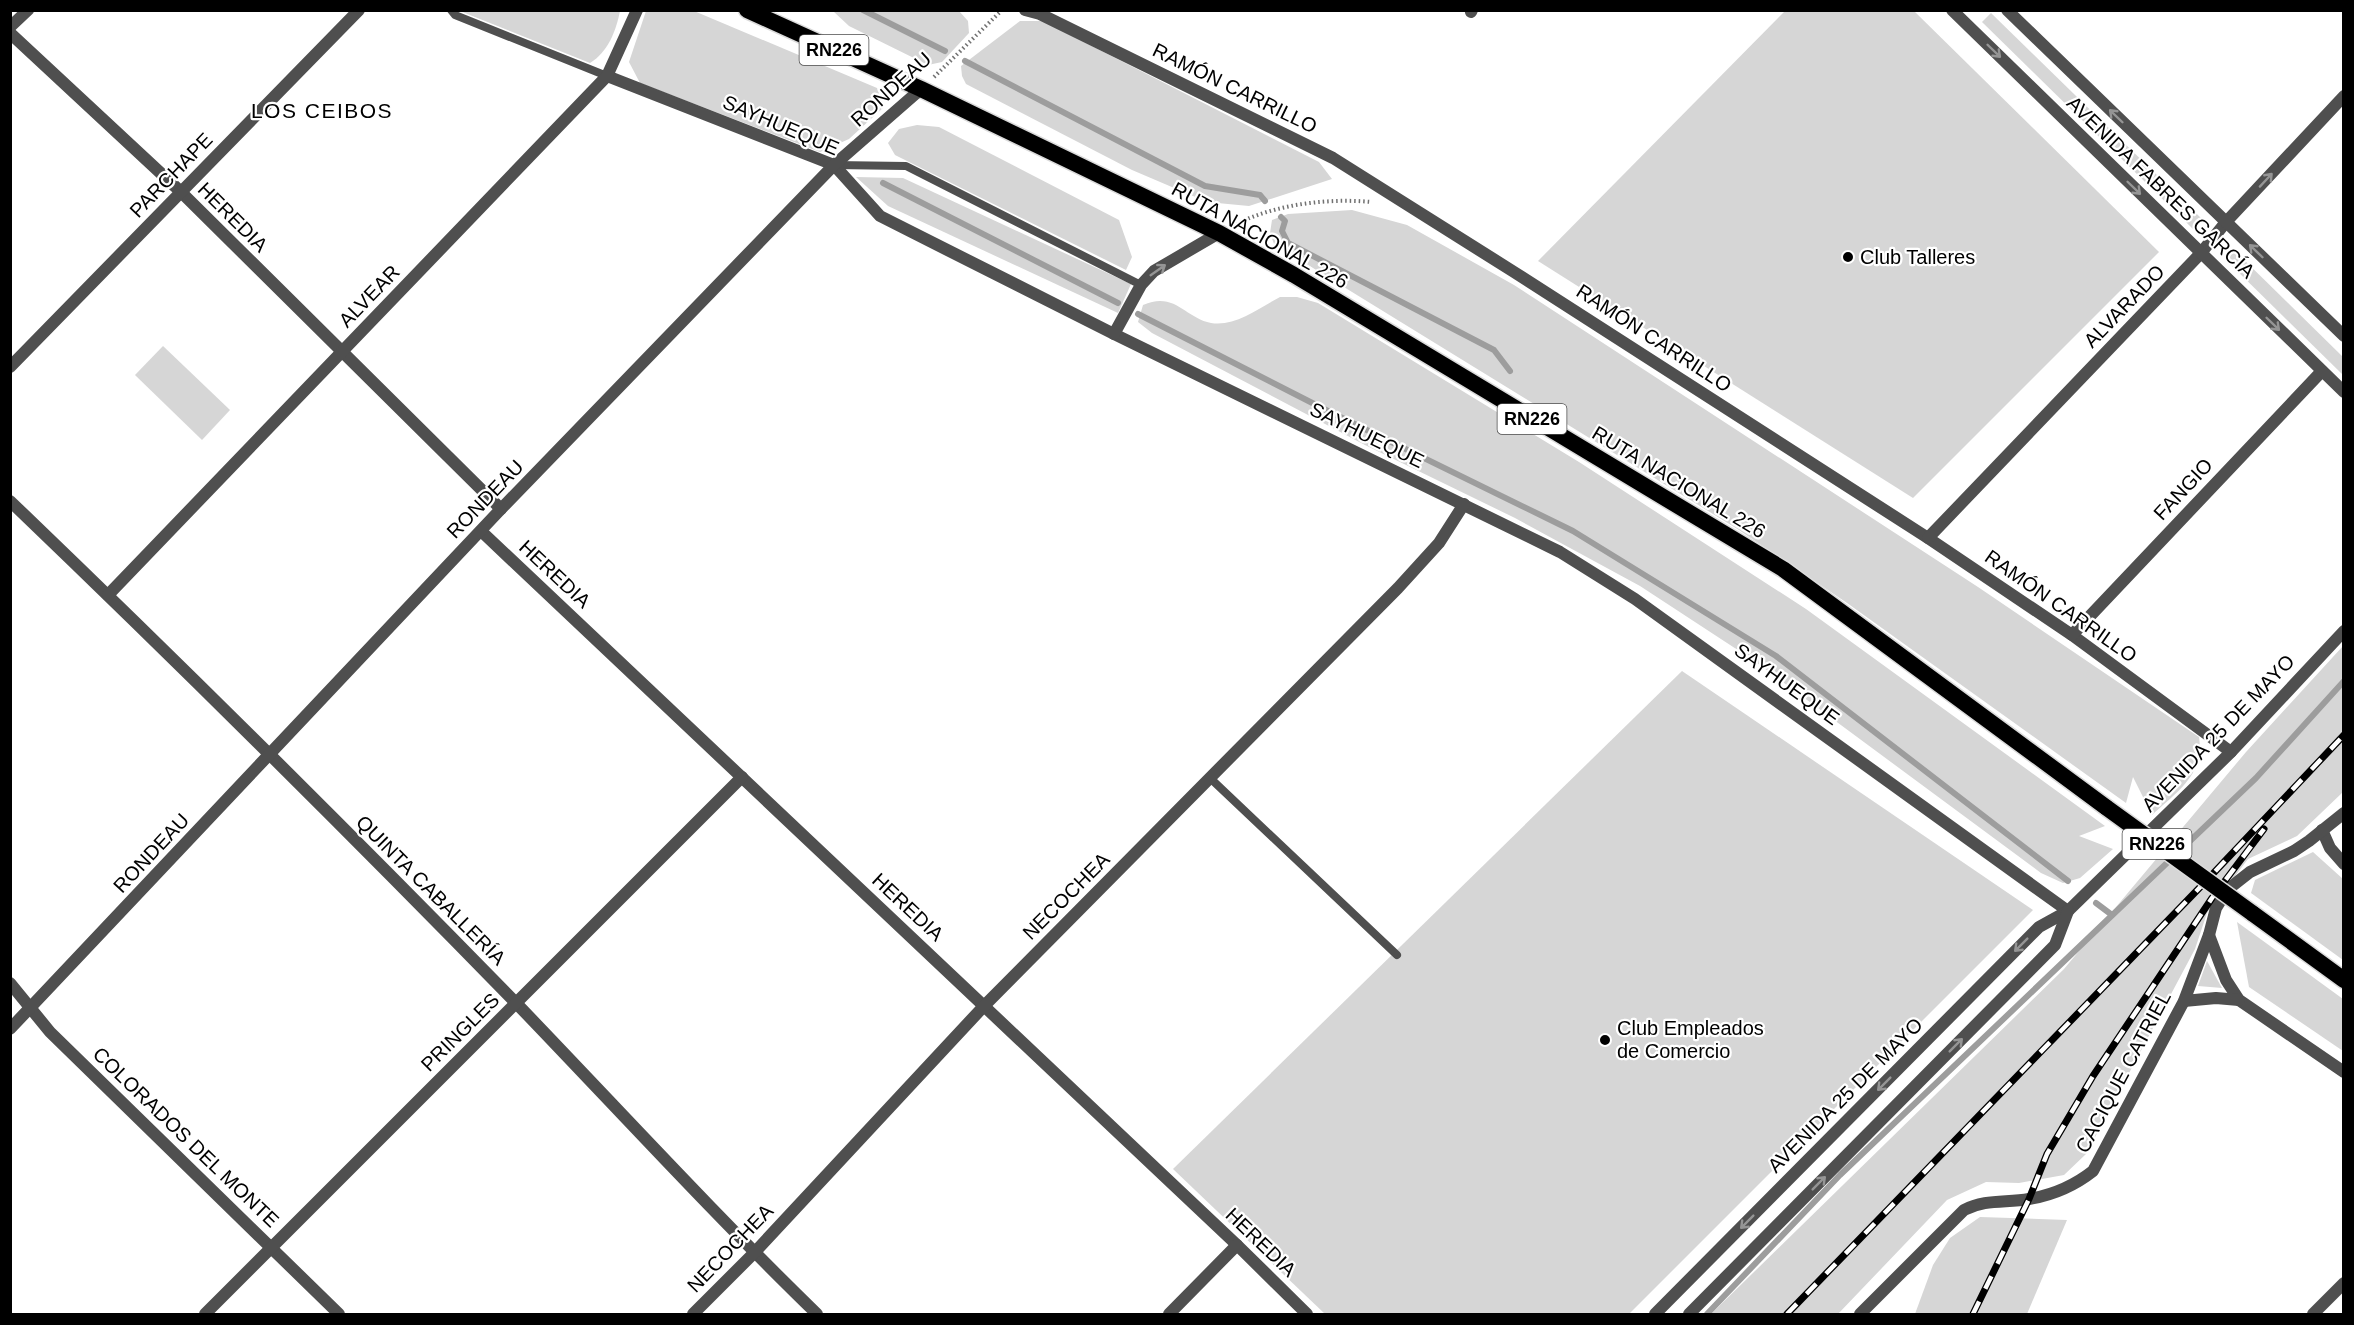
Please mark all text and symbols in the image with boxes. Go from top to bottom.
road number: RN226 [800,35,868,65]
street label: RAMÓN CARRILLO [1149,39,1321,137]
one-way arrow [1987,44,2002,59]
street label: RONDEAU [846,47,936,131]
street label: SAYHUEQUE [720,91,842,159]
street label: AVENIDA FABRES GARCÍA [2063,92,2260,283]
district label: LOS CEIBOS [251,99,393,122]
one-way arrow [2109,109,2124,123]
street label: PARCHAPE [125,128,217,222]
one-way arrow [2259,172,2273,187]
street label: RUTA NACIONAL 226 [1168,177,1352,293]
street label: HEREDIA [194,178,273,257]
one-way arrow [2126,180,2141,195]
one-way arrow [2249,244,2264,259]
place label: Club Talleres [1860,246,1975,268]
marker: Club Talleres [1841,250,1855,264]
street label: ALVARADO [2079,260,2169,352]
street label: ALVEAR [334,261,404,331]
one-way arrow [1150,264,1166,276]
street label: RAMÓN CARRILLO [1573,280,1735,396]
one-way arrow [2266,316,2281,331]
street label: SAYHUEQUE [1306,398,1428,472]
road number: RN226 [1498,404,1567,434]
street label: RUTA NACIONAL 226 [1589,422,1769,542]
street label: FANGIO [2149,454,2217,524]
street label: RONDEAU [442,455,528,543]
street label: HEREDIA [515,536,595,613]
street label: RAMÓN CARRILLO [1981,545,2141,667]
street label: SAYHUEQUE [1730,639,1844,729]
street label: AVENIDA 25 DE MAYO [2137,650,2299,816]
street label: RONDEAU [109,809,193,897]
street label: QUINTA CABALLERÍA [352,811,511,970]
road number: RN226 [2122,829,2192,859]
street label: NECOCHEA [1018,848,1114,944]
street label: HEREDIA [868,869,948,946]
one-way arrow [2014,938,2028,953]
street label: PRINGLES [416,988,504,1076]
street label: CACIQUE CATRIEL [2071,988,2175,1156]
street label: AVENIDA 25 DE MAYO [1763,1013,1927,1177]
place label: Club Empleados de Comercio [1617,1017,1764,1062]
marker: Club Empleados de Comercio [1598,1033,1612,1047]
one-way arrow [1949,1037,1964,1052]
street label: COLORADOS DEL MONTE [89,1042,283,1232]
one-way arrow [1876,1076,1891,1091]
one-way arrow [1812,1176,1826,1191]
street label: NECOCHEA [683,1199,778,1296]
street label: HEREDIA [1221,1203,1301,1281]
one-way arrow [1739,1215,1754,1230]

